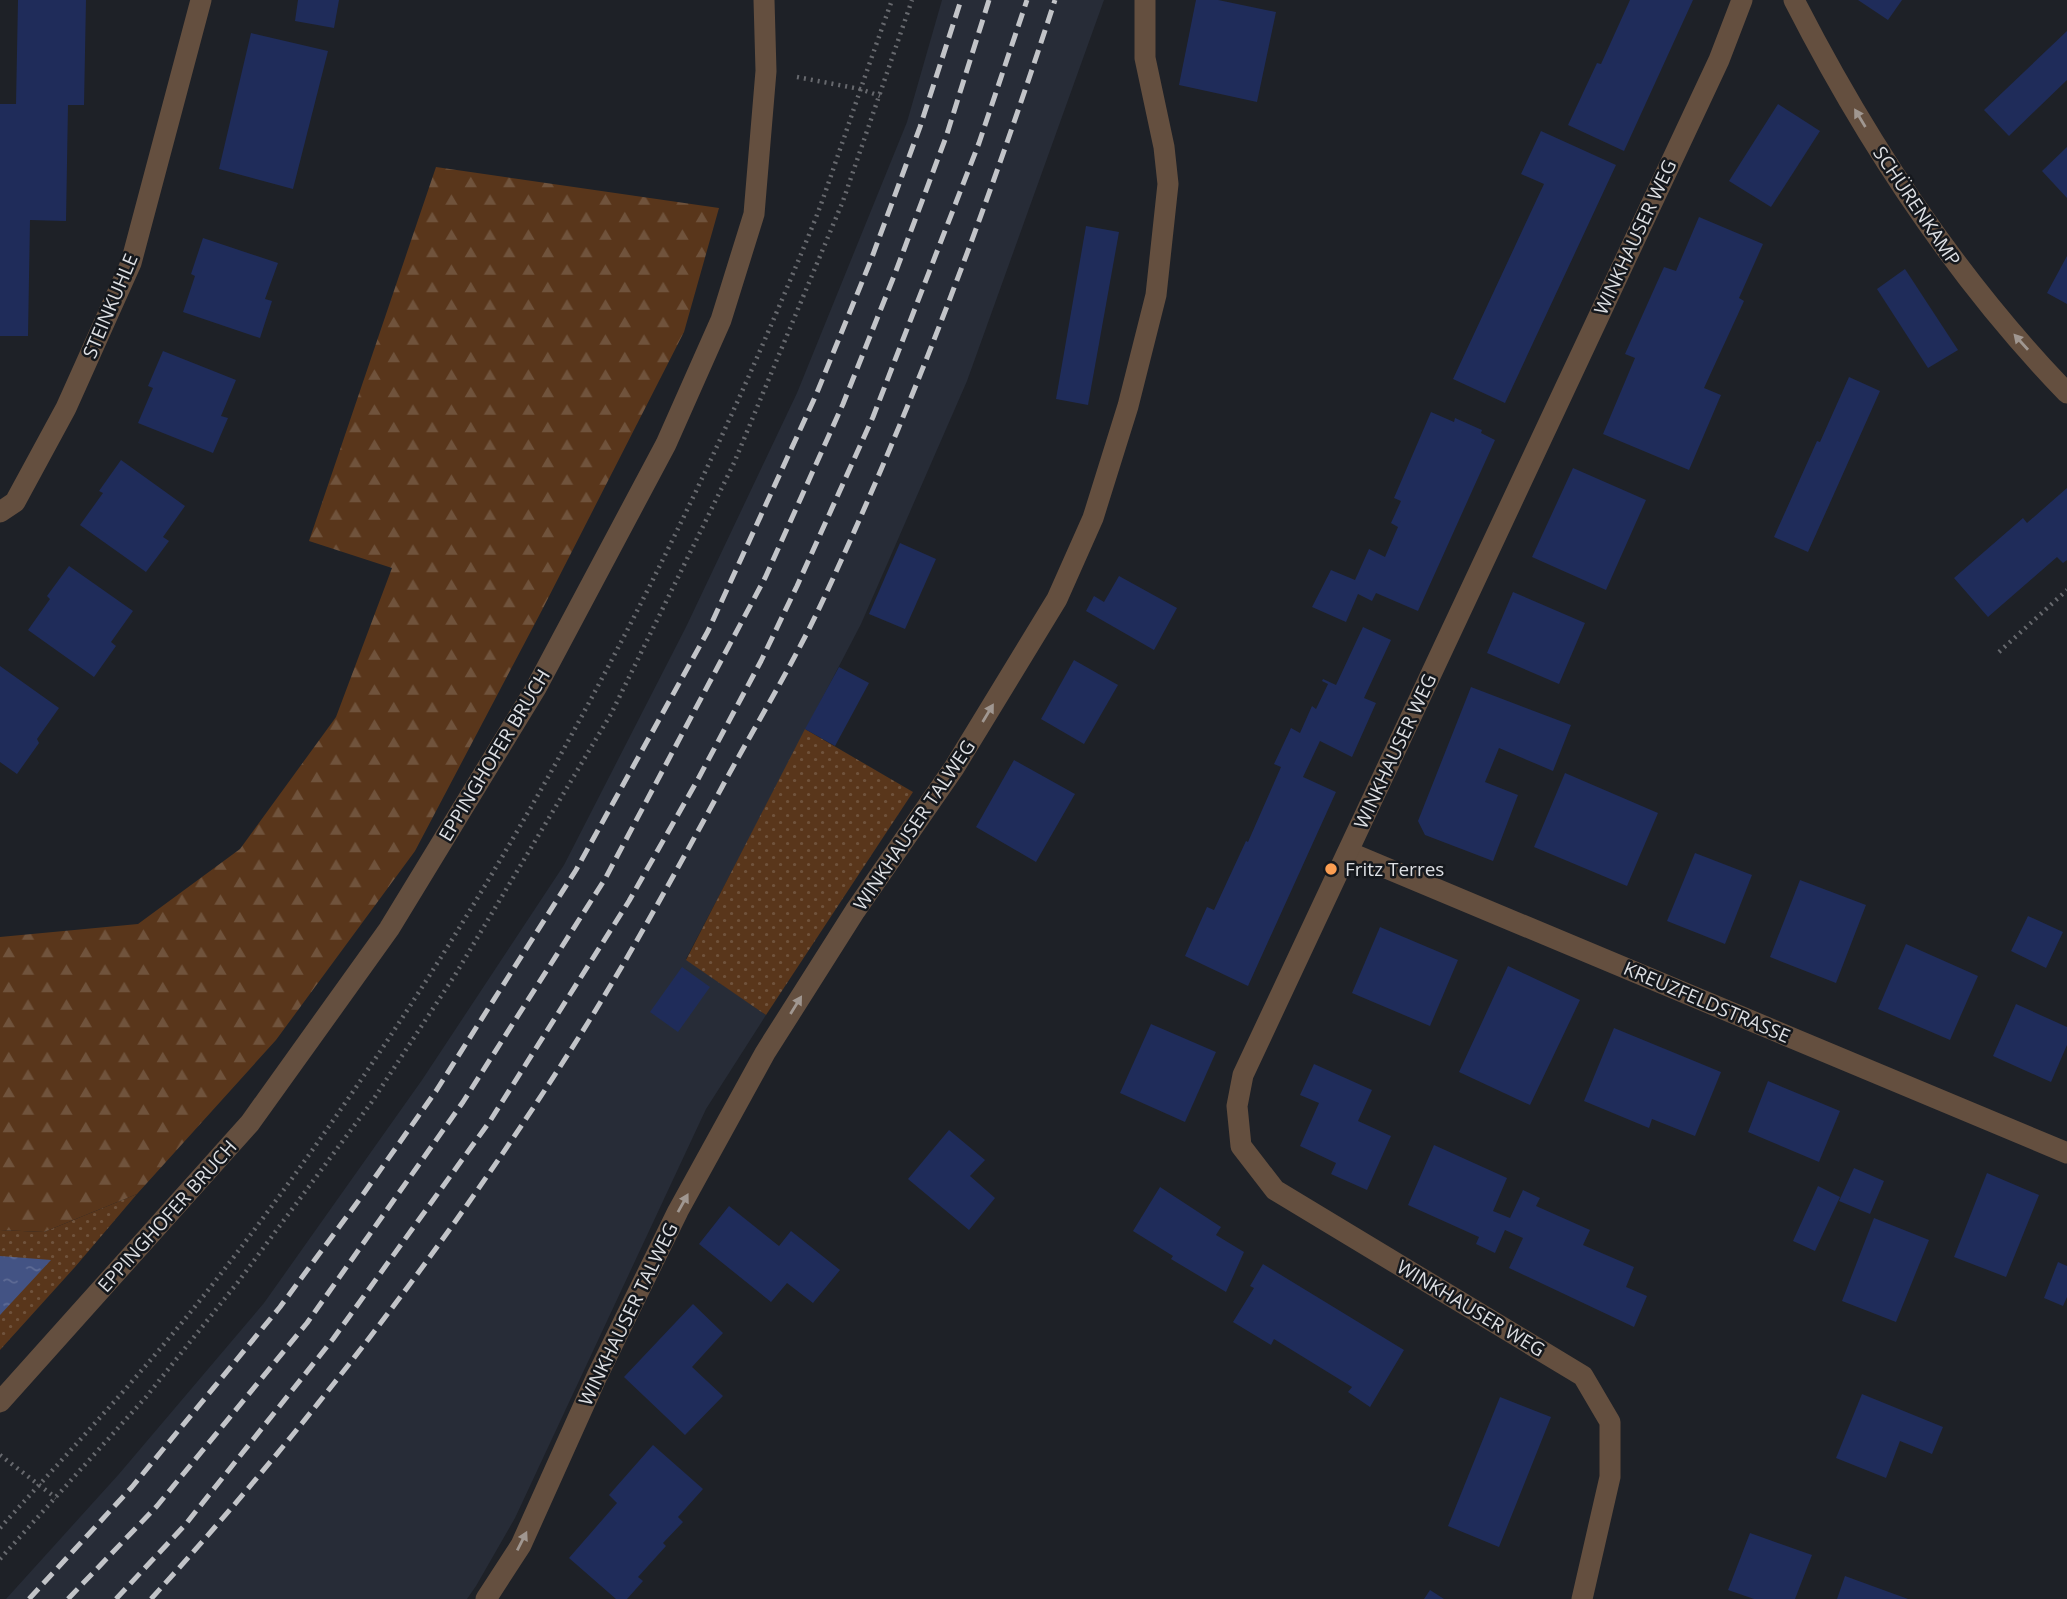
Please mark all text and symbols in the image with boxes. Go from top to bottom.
one-way arrow [1854,109,1866,128]
street label: SCHÜRENKAMP [1867,141,1967,271]
street label: WINKHAUSER WEG [1588,155,1682,319]
street label: STEINKUHLE [76,250,144,362]
one-way arrow [2014,334,2030,351]
street label: EPPINGHOFER BRUCH [432,664,556,846]
street label: WINKHAUSER WEG [1348,669,1442,833]
one-way arrow [981,703,994,722]
street label: WINKHAUSER TALWEG [847,735,981,915]
place label: Fritz Terres [1345,856,1444,882]
marker: Fritz Terres [1323,861,1339,877]
street label: KREUZFELDSTRASSE [1620,955,1794,1049]
one-way arrow [789,996,802,1015]
street label: EPPINGHOFER BRUCH [92,1134,242,1298]
one-way arrow [676,1192,688,1212]
street label: WINKHAUSER TALWEG [572,1218,684,1410]
street label: WINKHAUSER WEG [1392,1254,1550,1362]
one-way arrow [516,1531,527,1551]

